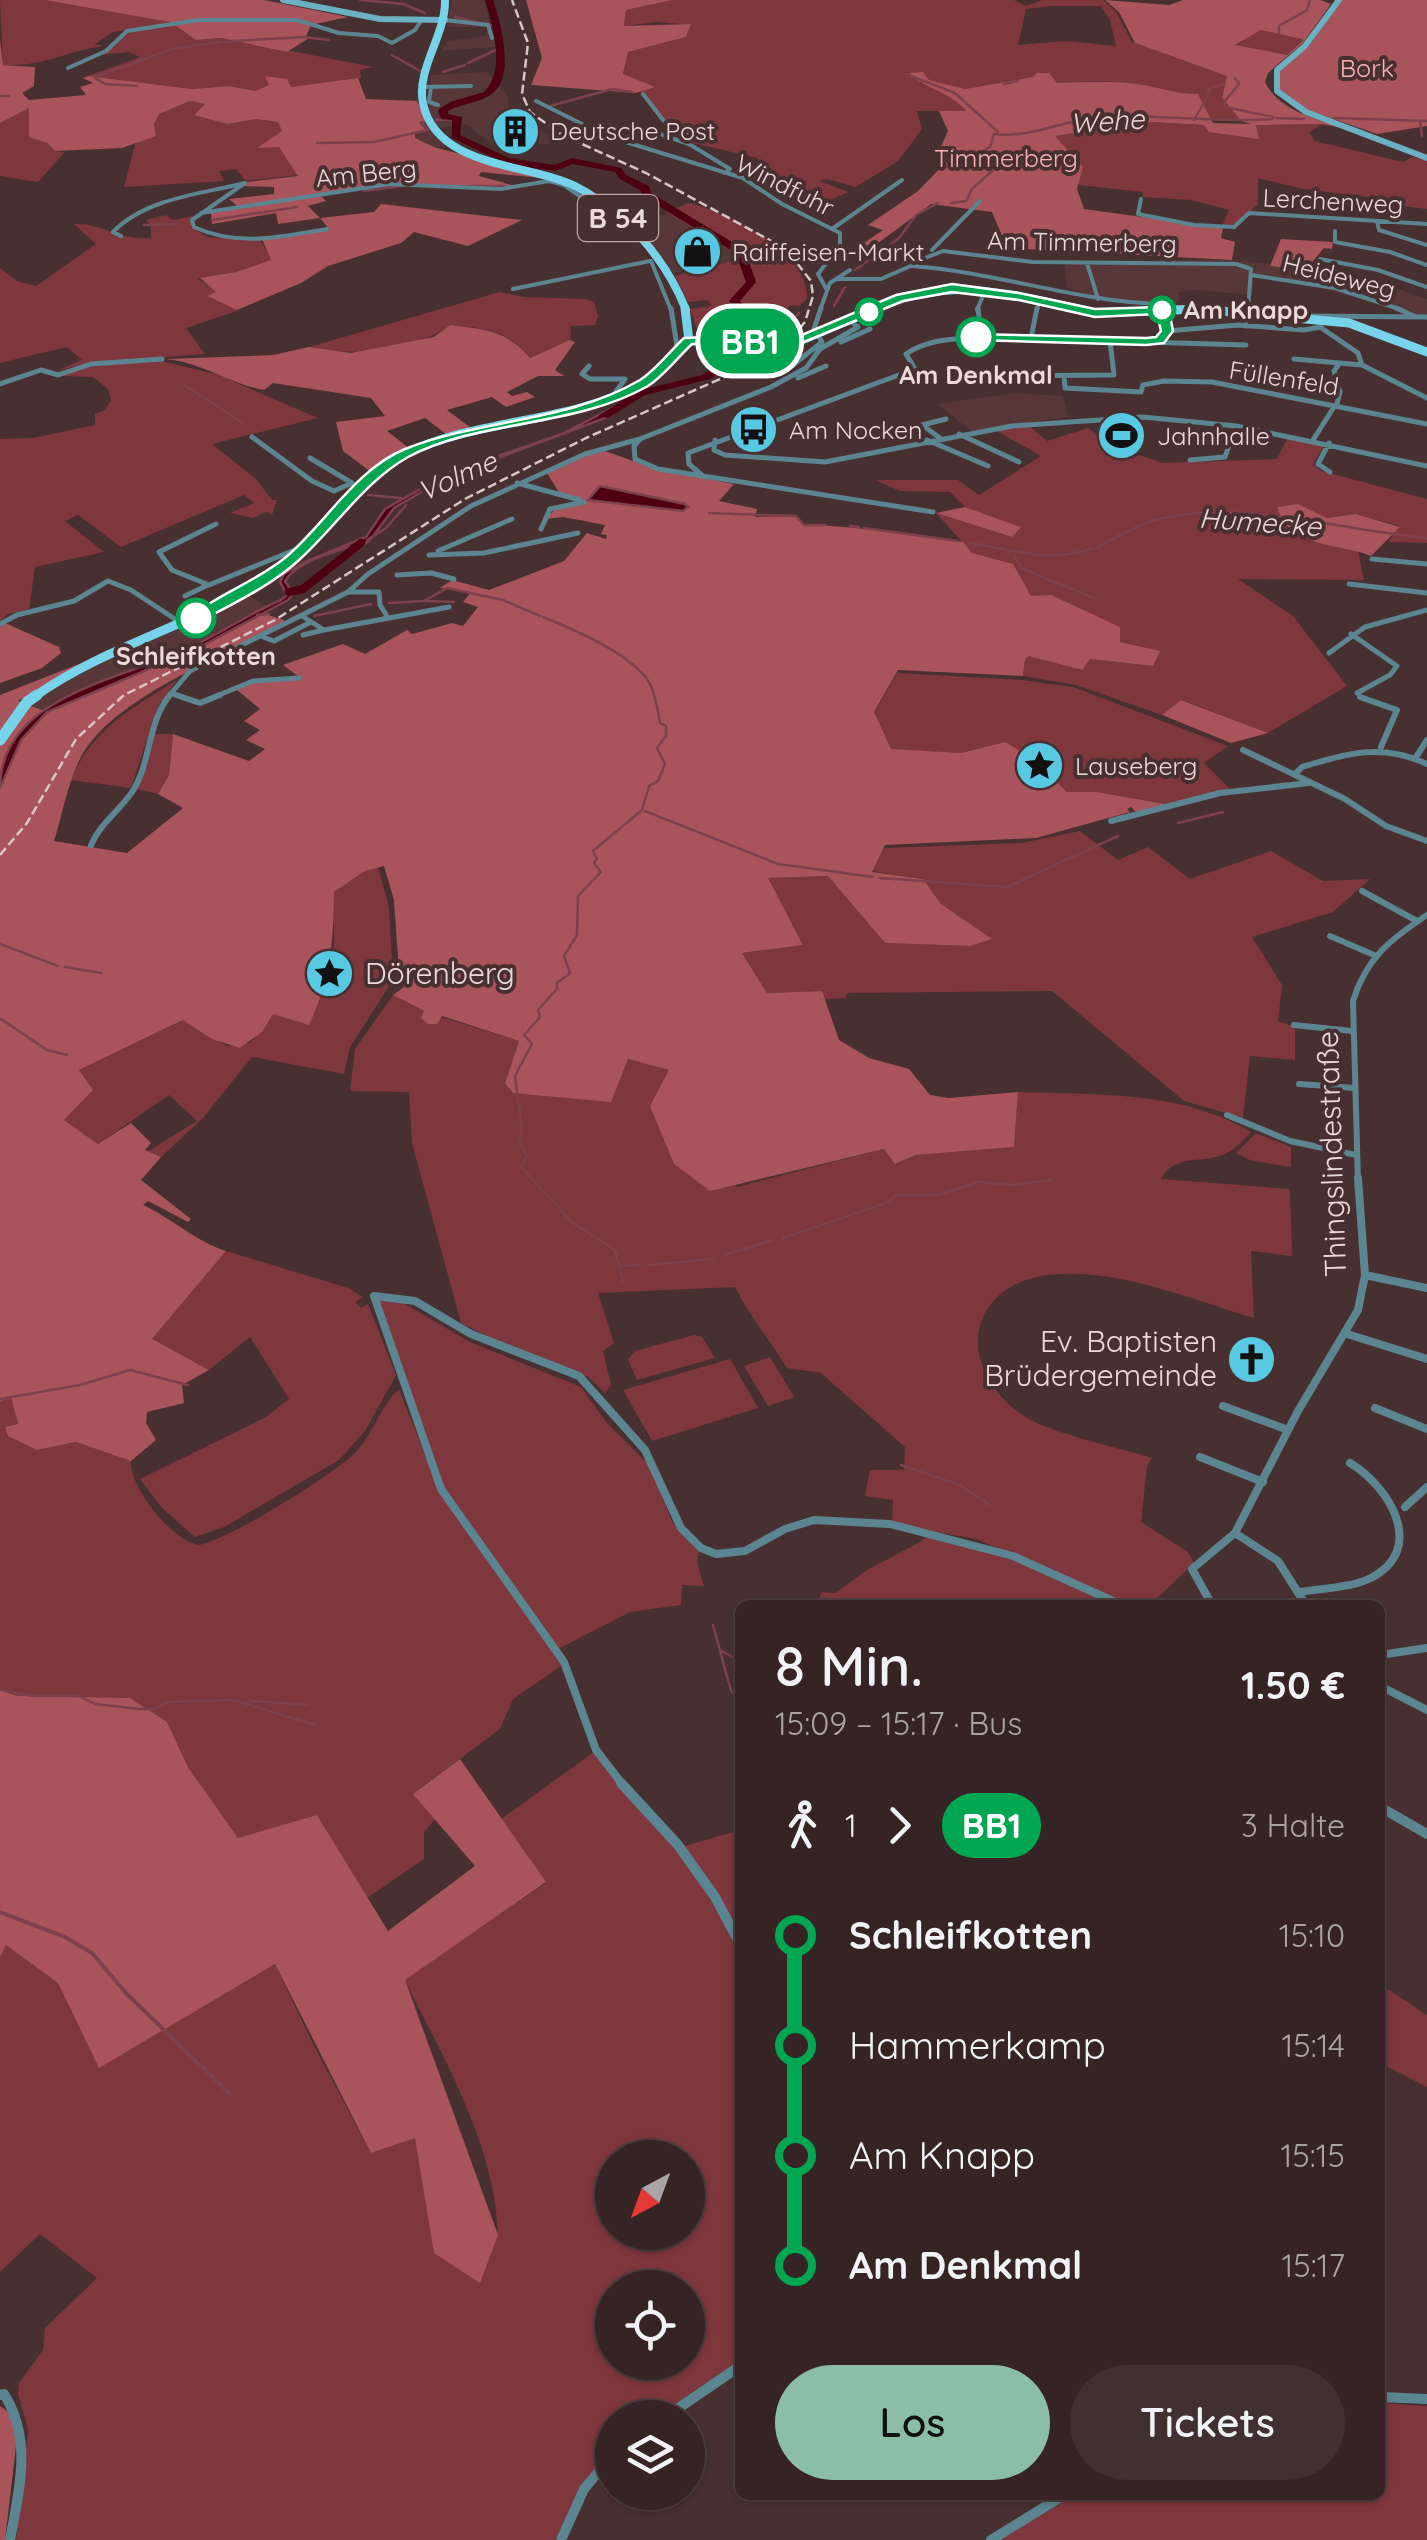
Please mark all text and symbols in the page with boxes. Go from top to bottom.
park label: Bork [1340,52,1394,83]
water label: Wehe [1069,100,1146,141]
building icon: Deutsche Post [489,105,541,157]
place label: Deutsche Post [550,115,715,146]
park label: Timmerberg [934,142,1078,173]
street label: Windfuhr [731,147,840,223]
street label: Am Berg [314,152,418,193]
street label: Lerchenweg [1262,181,1404,220]
road number: B 54 [578,195,658,241]
street label: Am Timmerberg [987,224,1177,259]
shop icon: Raiffeisen-Markt [671,226,723,278]
place label: Raiffeisen-Markt [732,236,924,267]
street label: Heideweg [1280,247,1399,304]
place label: Am Knapp [1184,294,1308,325]
marker: Am Knapp [1149,297,1175,323]
unlabelled marker [856,299,882,325]
line badge: BB1 [692,308,808,374]
marker: Am Denkmal [957,318,995,356]
text: BB1 [720,319,780,363]
street label: Füllenfeld [1227,354,1341,401]
place label: Am Denkmal [899,359,1053,390]
bus stop icon: Am Nocken [728,404,780,456]
sports icon: Jahnhalle [1096,410,1148,462]
place label: Am Nocken [789,414,922,445]
place label: Jahnhalle [1157,420,1270,451]
water label: Volme [412,442,503,508]
water label: Humecke [1198,500,1323,543]
marker: Schleifkotten [177,599,215,637]
place label: Schleifkotten [116,640,276,671]
place icon: Lauseberg [1014,740,1066,792]
place label: Lauseberg [1075,750,1197,781]
place icon: Dörenberg [304,948,356,1000]
place label: Dörenberg [365,954,515,992]
street label: Thingslindestraße [1308,1030,1354,1278]
place label: Ev. Baptisten Brüdergemeinde [984,1322,1217,1394]
church icon: Ev. Baptisten Brüdergemeinde [1226,1333,1278,1385]
text: 8 Min. [775,1631,923,1700]
text: 1.50 € [1241,1661,1345,1709]
text: 15:09 – 15:17 · Bus [775,1703,1022,1743]
icon: walk [775,1798,830,1853]
icon: forward [872,1798,927,1853]
text: BB1 [962,1803,1021,1847]
text: 1 [845,1805,857,1845]
text: 3 Halte [1241,1805,1345,1845]
text: Schleifkotten [849,1911,1092,1959]
text: 15:10 [1279,1915,1345,1955]
text: Hammerkamp [849,2021,1106,2069]
text: 15:14 [1282,2025,1345,2065]
text: Am Knapp [849,2131,1035,2179]
text: 15:15 [1280,2135,1345,2175]
north arrow [595,2140,705,2250]
map controls [595,2140,705,2510]
text: Am Denkmal [849,2241,1082,2289]
text: 15:17 [1281,2245,1345,2285]
button: locate [595,2270,705,2380]
button: Los [775,2365,1050,2480]
button: Tickets [1070,2365,1345,2480]
button: layers [595,2400,705,2510]

